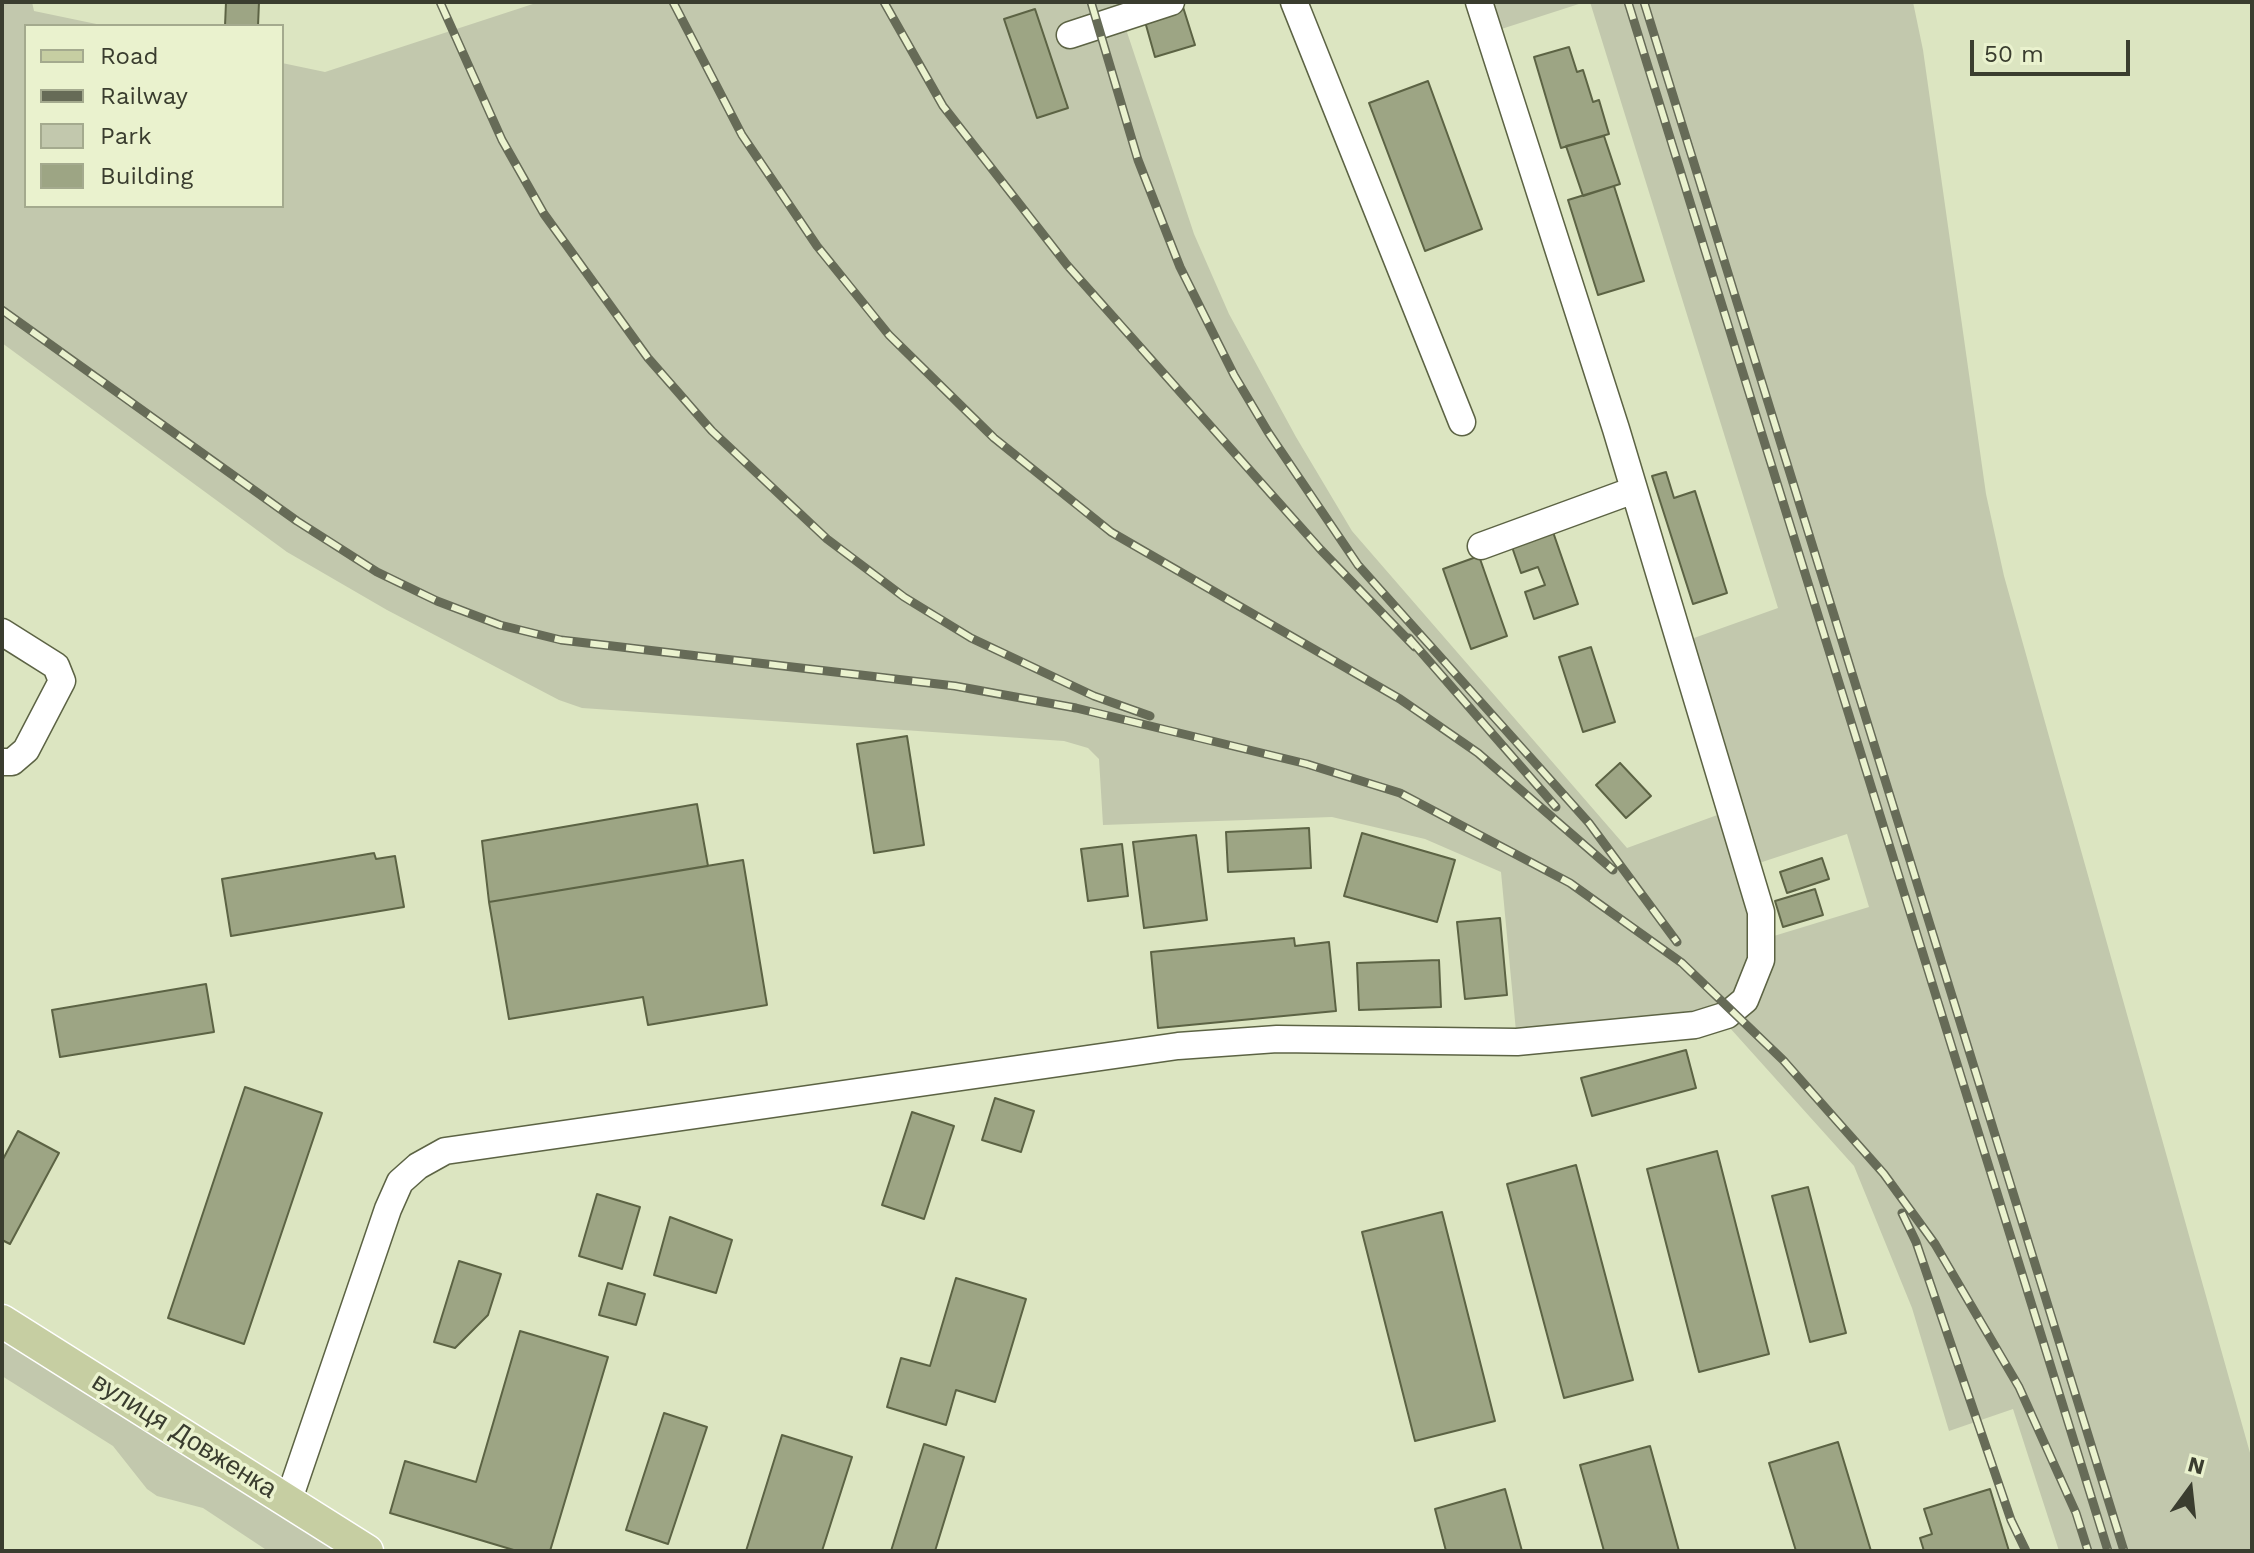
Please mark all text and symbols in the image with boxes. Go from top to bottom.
legend [24,24,284,208]
scale bar [1974,24,2134,74]
text: 50 m [1984,40,2044,68]
text: Road [100,42,159,70]
text: Railway [100,82,188,110]
text: Park [100,122,152,150]
text: Building [100,162,193,190]
street label: вулиця Довженка [86,1367,282,1505]
north arrow [2150,1449,2230,1529]
text: N [2185,1451,2207,1480]

